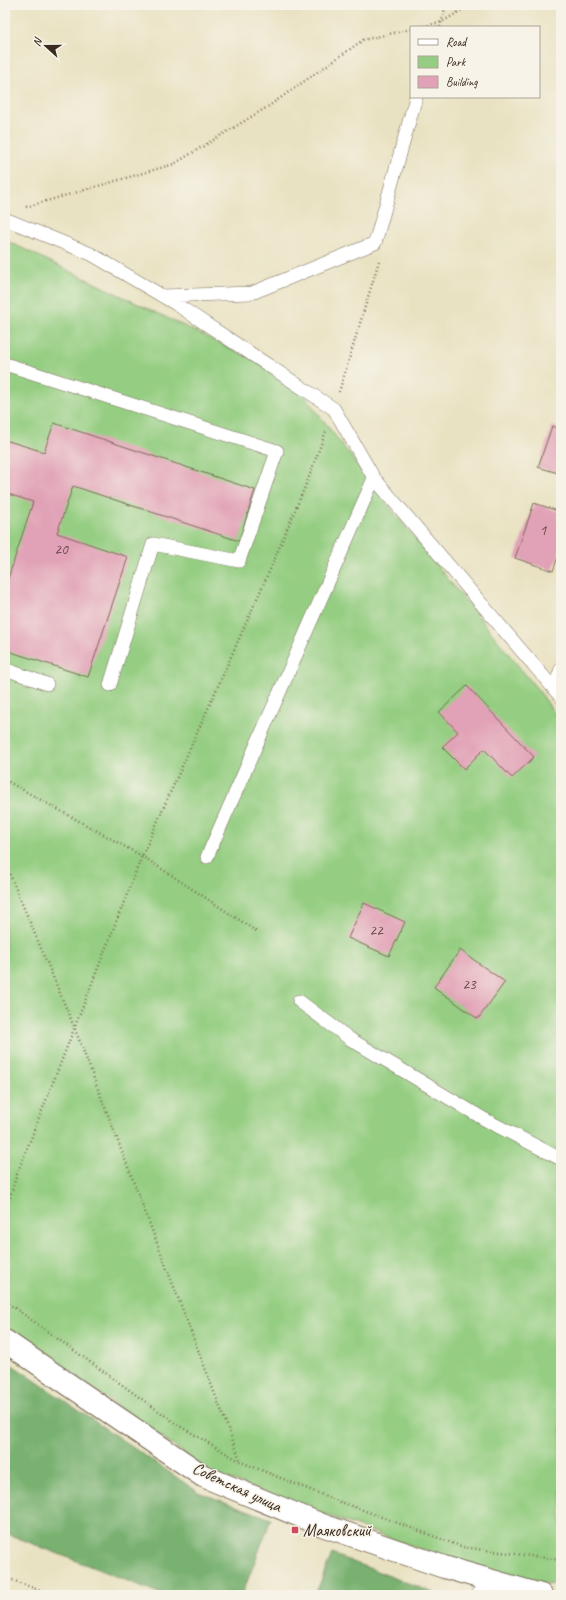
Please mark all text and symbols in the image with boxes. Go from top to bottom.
north arrow [26,26,66,66]
legend [410,26,540,98]
text: Road [446,34,468,50]
text: N [29,35,45,48]
text: Park [446,54,467,70]
text: Building [446,74,478,90]
house number: 1 [540,521,548,540]
house number: 20 [54,540,69,559]
house number: 22 [369,921,384,940]
house number: 23 [462,975,477,994]
street label: Советская улица [189,1457,286,1517]
place label: Маяковский [303,1520,372,1541]
marker: Маяковский [290,1525,300,1535]

